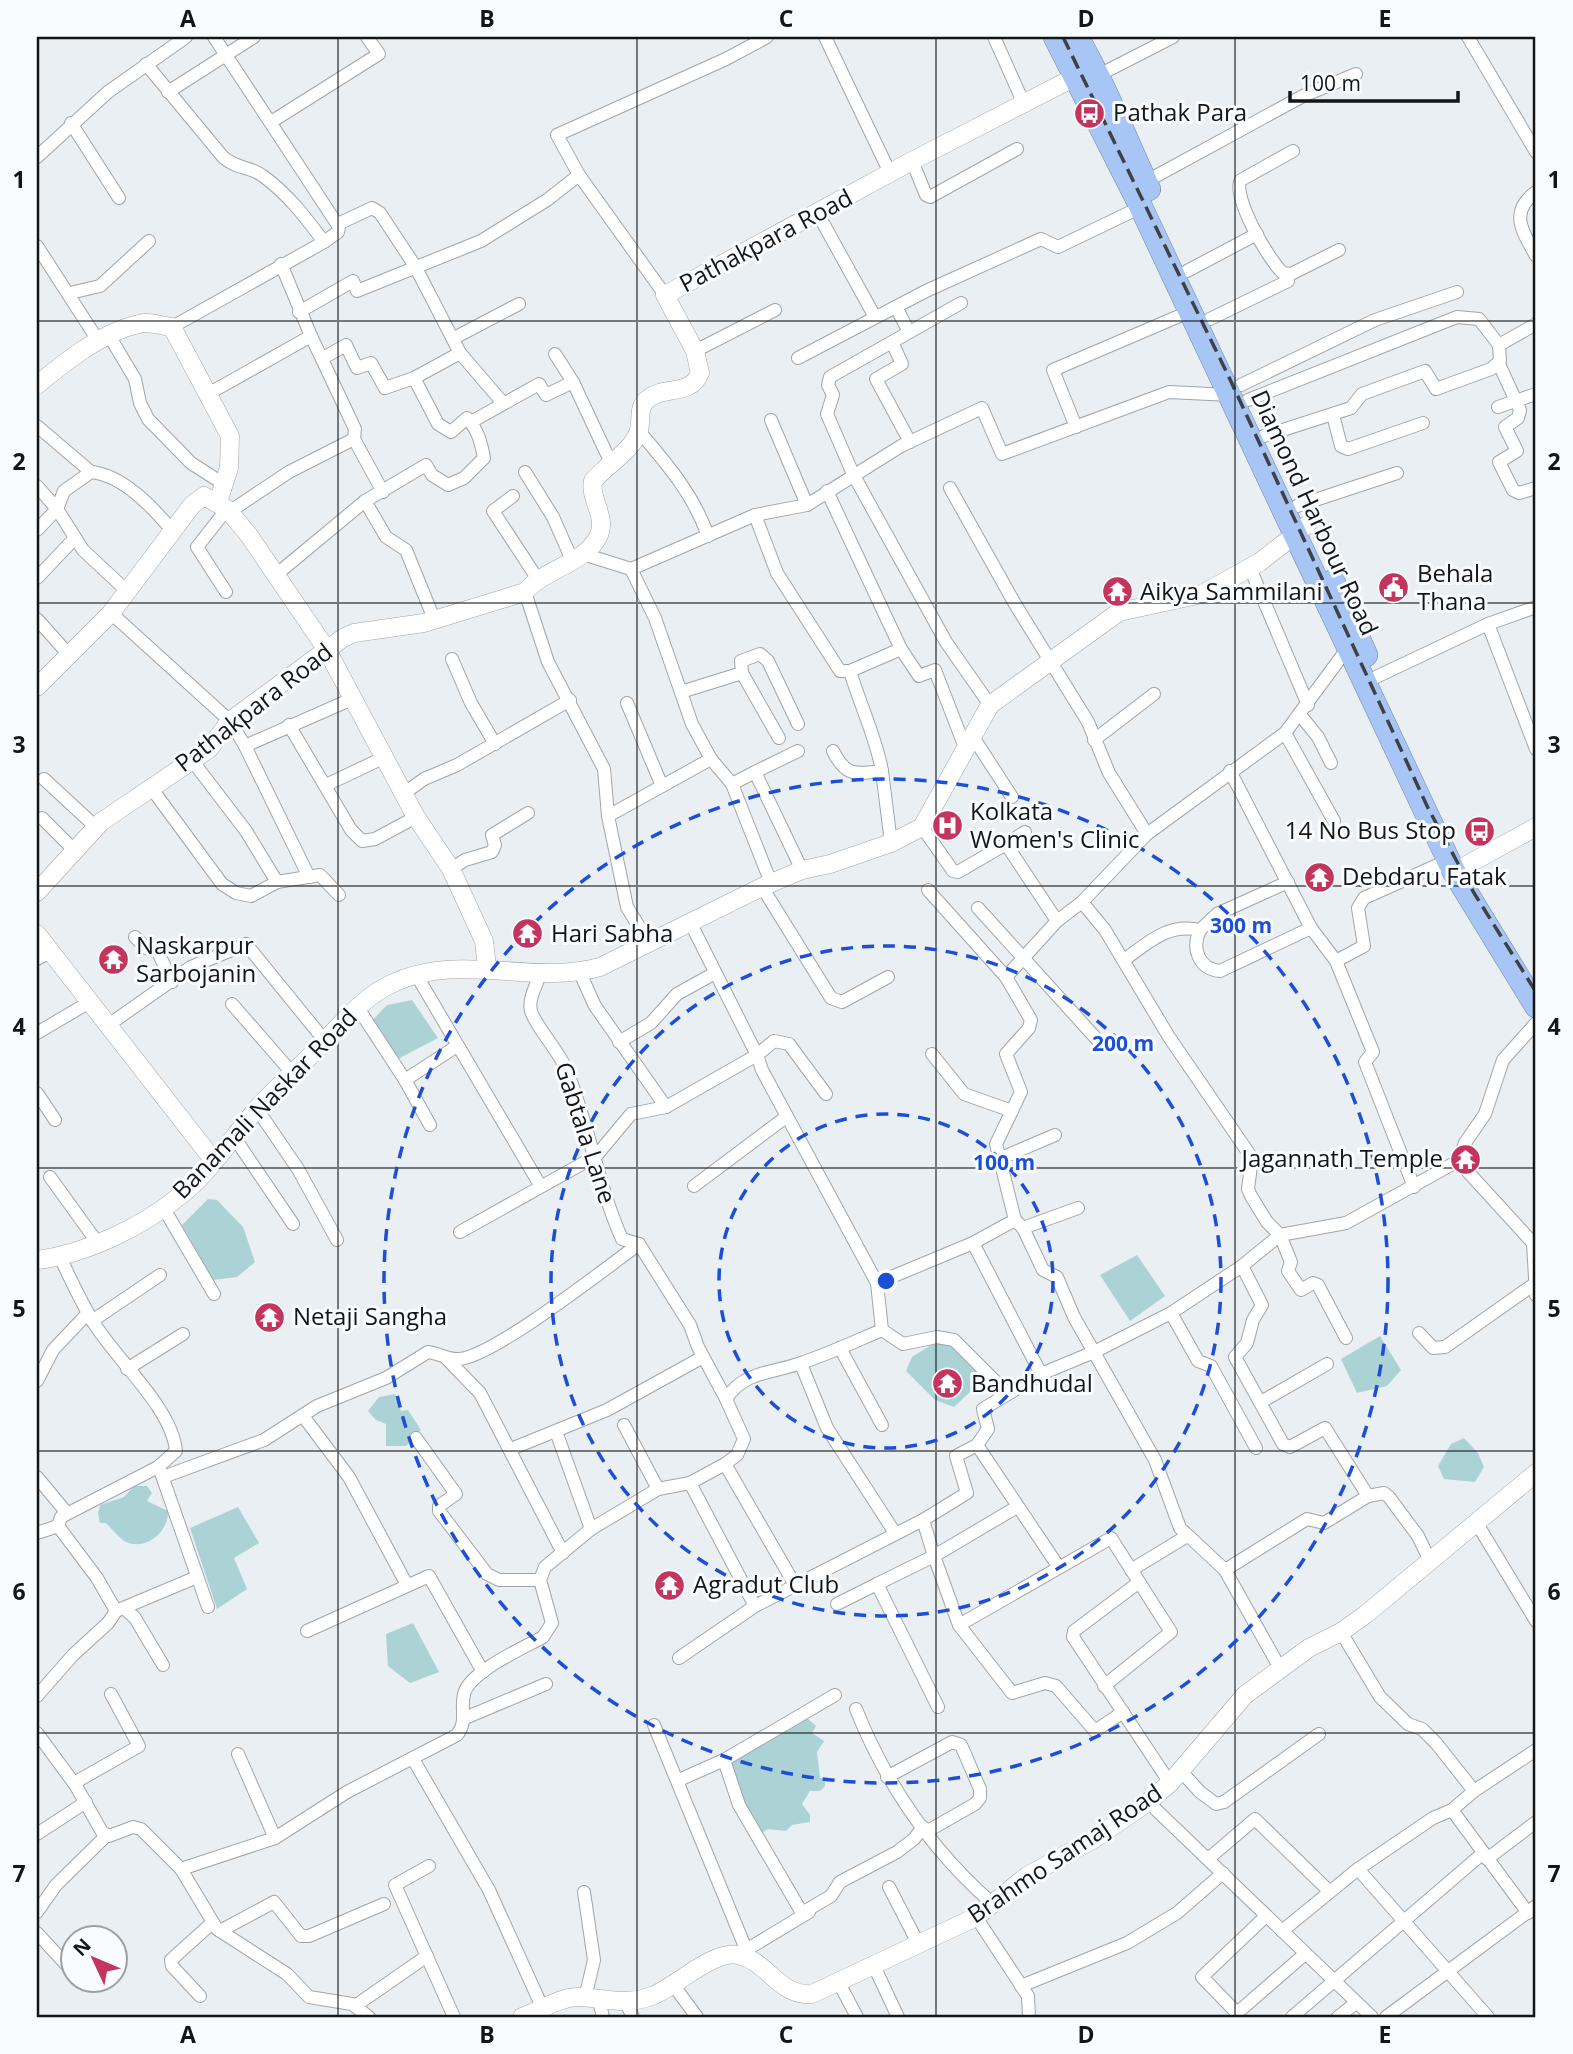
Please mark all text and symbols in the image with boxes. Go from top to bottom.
text: A [180,2,196,34]
text: B [479,2,495,34]
text: C [779,2,793,34]
text: D [1077,2,1095,34]
text: E [1379,2,1391,34]
scale bar [1290,60,1458,104]
text: 100 m [1300,69,1361,97]
place label: Pathak Para [1113,95,1247,128]
bus stop icon: Pathak Para [1073,96,1107,130]
text: 1 [12,163,26,195]
text: 1 [1547,163,1561,195]
street label: Pathakpara Road [673,180,858,299]
street label: Diamond Harbour Road [1244,384,1387,640]
text: 2 [12,445,26,477]
text: 2 [1547,445,1561,477]
place label: Behala Thana [1417,556,1493,617]
public building icon: Behala Thana [1377,571,1411,605]
place label: Aikya Sammilani [1140,574,1323,607]
temple icon: Aikya Sammilani [1100,575,1134,609]
street label: Pathakpara Road [167,635,339,779]
text: 3 [12,728,26,760]
text: 3 [1547,728,1561,760]
place label: Kolkata Women's Clinic [970,794,1139,855]
hospital icon: Kolkata Women's Clinic [930,809,964,843]
place label: 14 No Bus Stop [1285,813,1456,846]
bus stop icon: 14 No Bus Stop [1462,814,1496,848]
place label: Debdaru Fatak [1342,859,1507,892]
temple icon: Debdaru Fatak [1302,860,1336,894]
text: 300 m [1210,911,1272,939]
place label: Hari Sabha [551,916,673,949]
temple icon: Hari Sabha [511,917,545,951]
place label: Naskarpur Sarbojanin [136,928,256,989]
temple icon: Naskarpur Sarbojanin [96,943,130,977]
street label: Banamali Naskar Road [164,1001,364,1205]
text: 4 [12,1010,26,1042]
text: 4 [1547,1010,1561,1042]
text: 200 m [1092,1029,1154,1057]
street label: Gabtala Lane [548,1058,625,1208]
place label: Jagannath Temple [1239,1141,1443,1174]
temple icon: Jagannath Temple [1449,1142,1483,1176]
text: 100 m [973,1148,1035,1176]
centre of rings [874,1269,898,1293]
text: 5 [12,1292,26,1324]
text: 5 [1547,1292,1561,1324]
place label: Netaji Sangha [293,1299,447,1332]
temple icon: Netaji Sangha [253,1300,287,1334]
place label: Bandhudal [971,1366,1093,1399]
temple icon: Bandhudal [931,1367,965,1401]
place label: Agradut Club [693,1567,839,1600]
temple icon: Agradut Club [653,1568,687,1602]
text: 6 [12,1575,26,1607]
text: 6 [1547,1575,1561,1607]
street label: Brahmo Samaj Road [960,1775,1168,1930]
text: 7 [12,1857,26,1889]
text: 7 [1547,1857,1561,1889]
north arrow [60,1924,130,1994]
text: N [67,1933,96,1962]
text: A [180,2018,196,2050]
text: B [479,2018,495,2050]
text: C [779,2018,793,2050]
text: D [1077,2018,1095,2050]
text: E [1379,2018,1391,2050]

